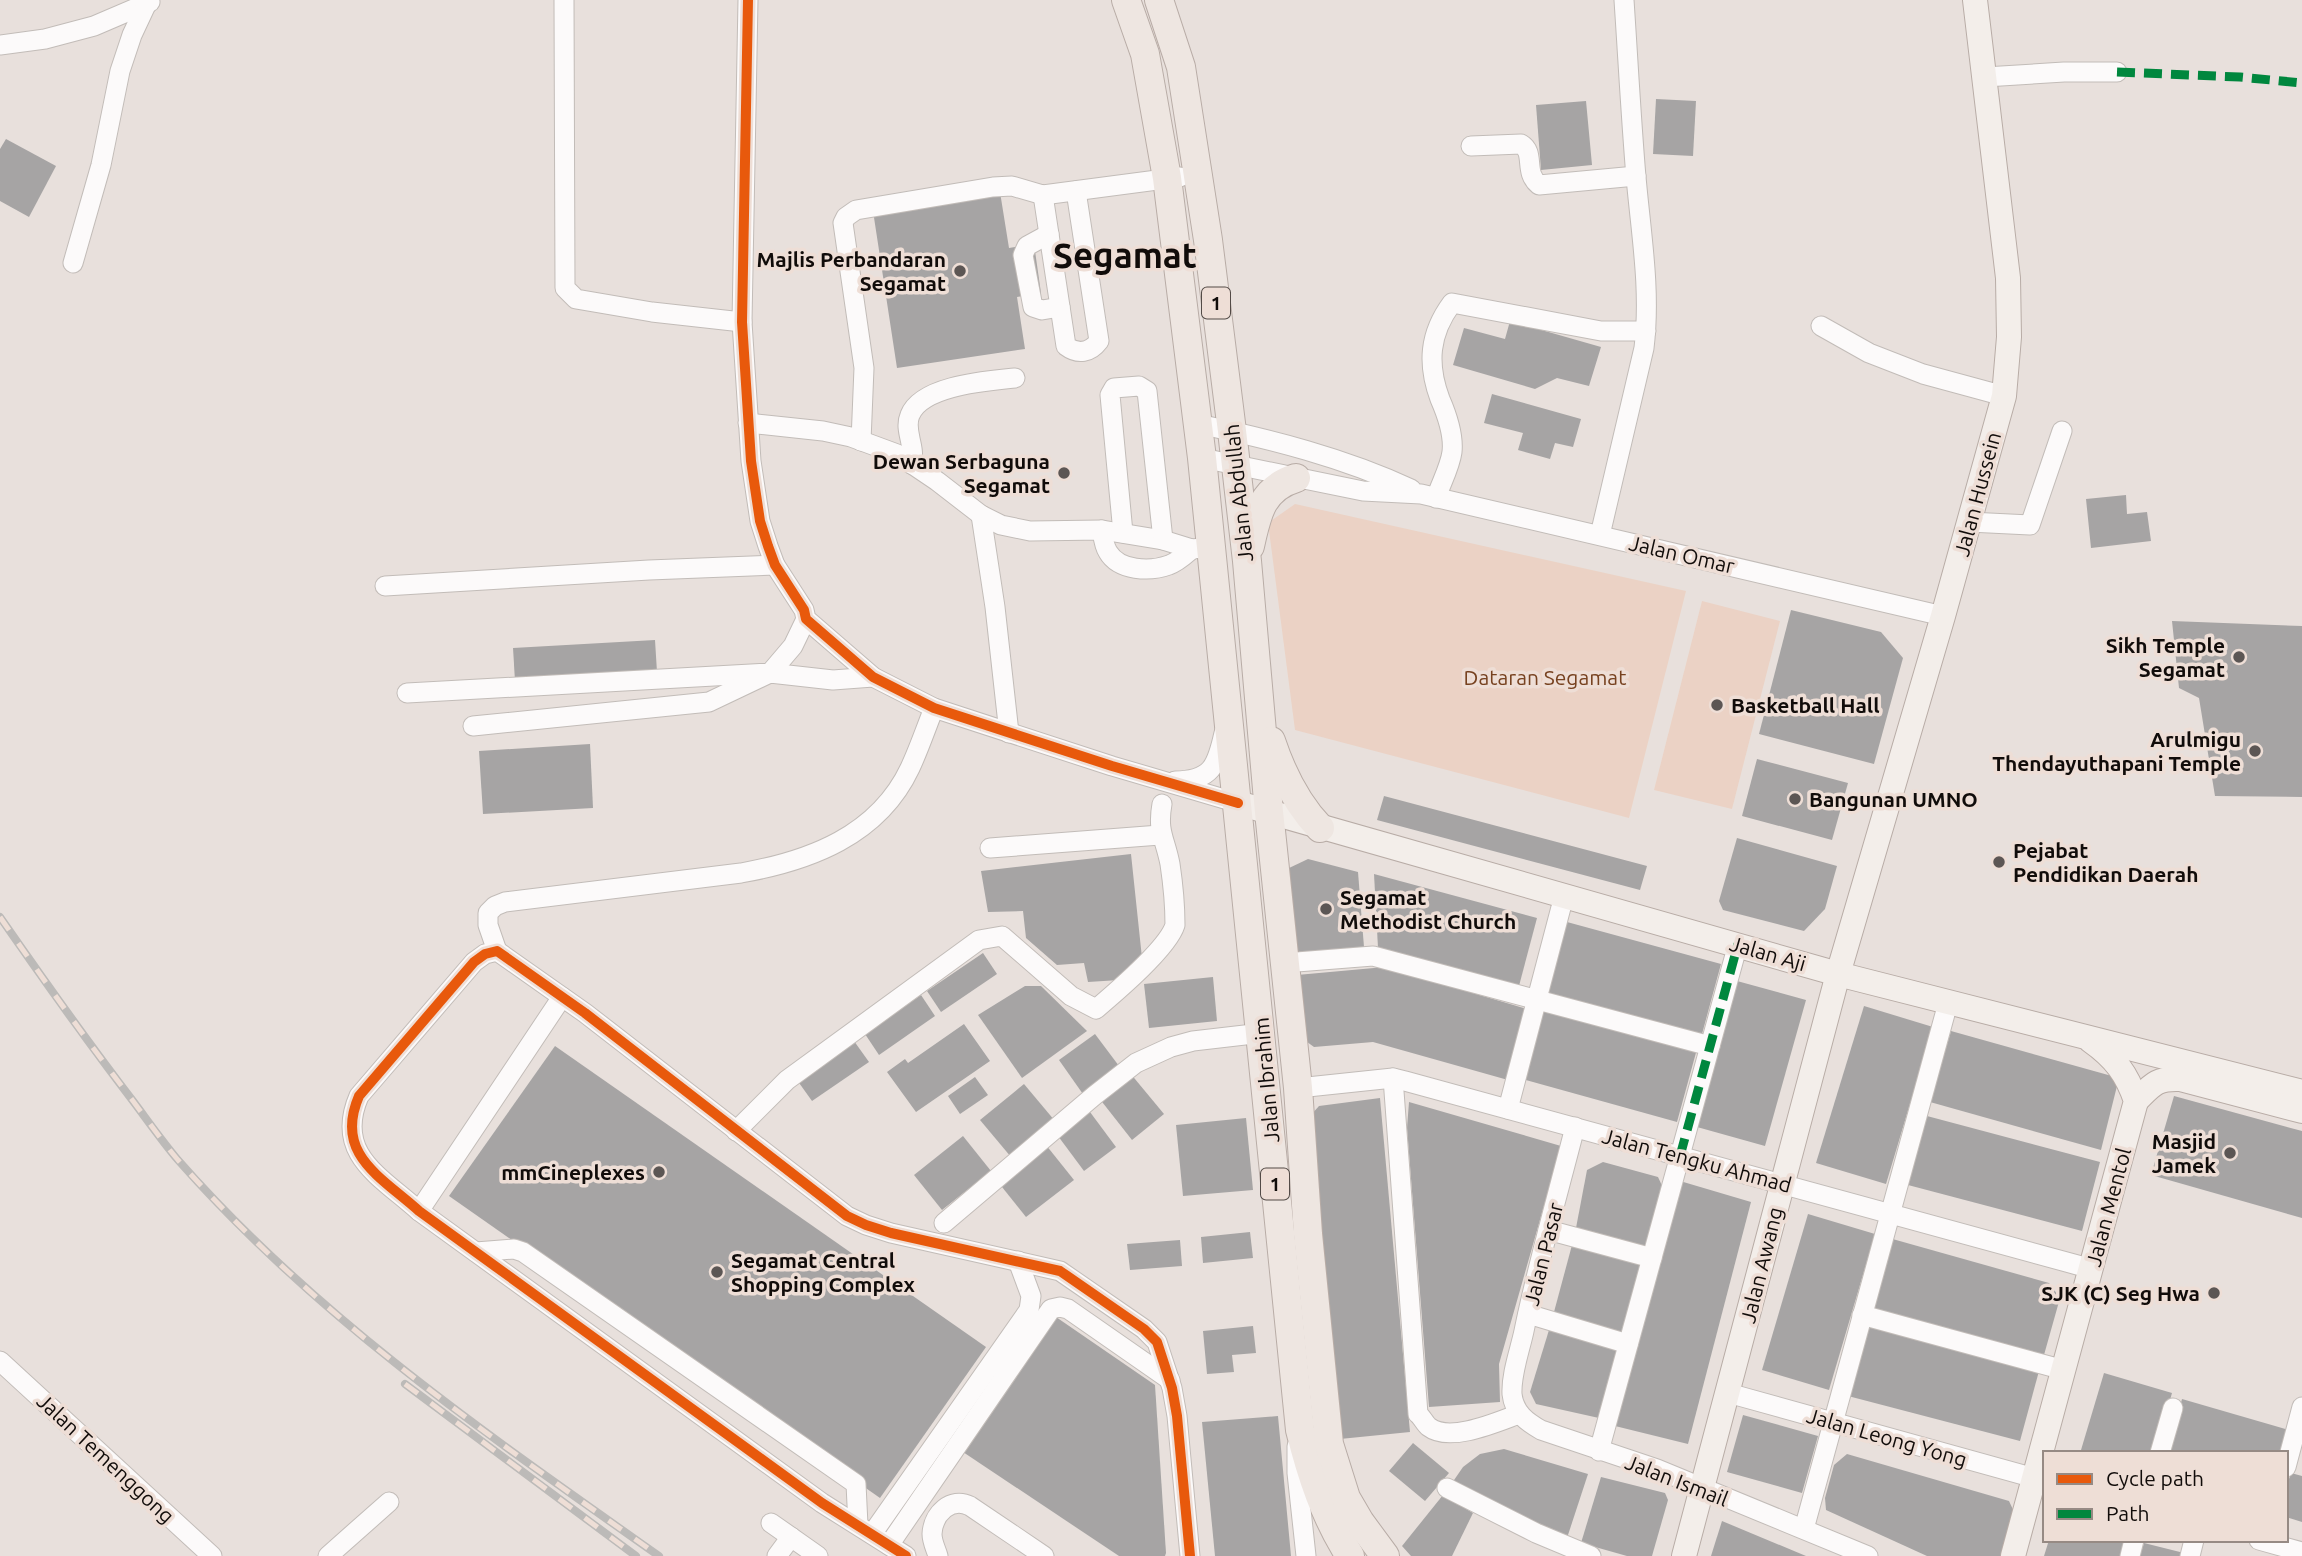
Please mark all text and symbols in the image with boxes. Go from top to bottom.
district label: Segamat [1053,235,1197,275]
place label: Majlis Perbandaran Segamat [757,247,946,295]
marker: Majlis Perbandaran Segamat [952,263,968,279]
road number: 1 [1202,288,1230,318]
street label: Jalan Abdullah [1219,423,1257,563]
street label: Jalan Hussein [1949,429,2005,559]
place label: Dewan Serbaguna Segamat [873,449,1050,497]
marker: Dewan Serbaguna Segamat [1056,465,1072,481]
street label: Jalan Omar [1627,530,1737,578]
place label: Sikh Temple Segamat [2106,633,2225,681]
marker: Sikh Temple Segamat [2231,649,2247,665]
park label: Dataran Segamat [1464,665,1626,689]
place label: Basketball Hall [1731,693,1880,717]
marker: Basketball Hall [1709,697,1725,713]
place label: Arulmigu Thendayuthapani Temple [1992,727,2241,775]
marker: Arulmigu Thendayuthapani Temple [2247,743,2263,759]
place label: Bangunan UMNO [1809,787,1978,811]
marker: Bangunan UMNO [1787,791,1803,807]
place label: Pejabat Pendidikan Daerah [2013,838,2198,886]
marker: Pejabat Pendidikan Daerah [1991,854,2007,870]
place label: Segamat Methodist Church [1340,885,1516,933]
marker: Segamat Methodist Church [1318,901,1334,917]
street label: Jalan Aji [1727,931,1809,975]
street label: Jalan Ibrahim [1249,1016,1283,1144]
street label: Jalan Tengku Ahmad [1600,1123,1794,1197]
place label: Masjid Jamek [2152,1129,2216,1177]
street label: Jalan Mentol [2081,1145,2135,1269]
marker: Masjid Jamek [2222,1145,2238,1161]
place label: mmCineplexes [501,1160,645,1184]
marker: mmCineplexes [651,1164,667,1180]
road number: 1 [1261,1168,1289,1200]
street label: Jalan Pasar [1519,1200,1567,1308]
street label: Jalan Awang [1735,1204,1787,1326]
place label: Segamat Central Shopping Complex [731,1248,915,1296]
marker: Segamat Central Shopping Complex [709,1264,725,1280]
place label: SJK (C) Seg Hwa [2041,1281,2200,1305]
marker: SJK (C) Seg Hwa [2206,1285,2222,1301]
street label: Jalan Temenggong [32,1388,180,1528]
street label: Jalan Leong Yong [1804,1403,1970,1471]
street label: Jalan Ismail [1622,1449,1732,1511]
legend [2043,1451,2288,1542]
text: Cycle path [2106,1466,2204,1490]
text: Path [2106,1501,2149,1525]

